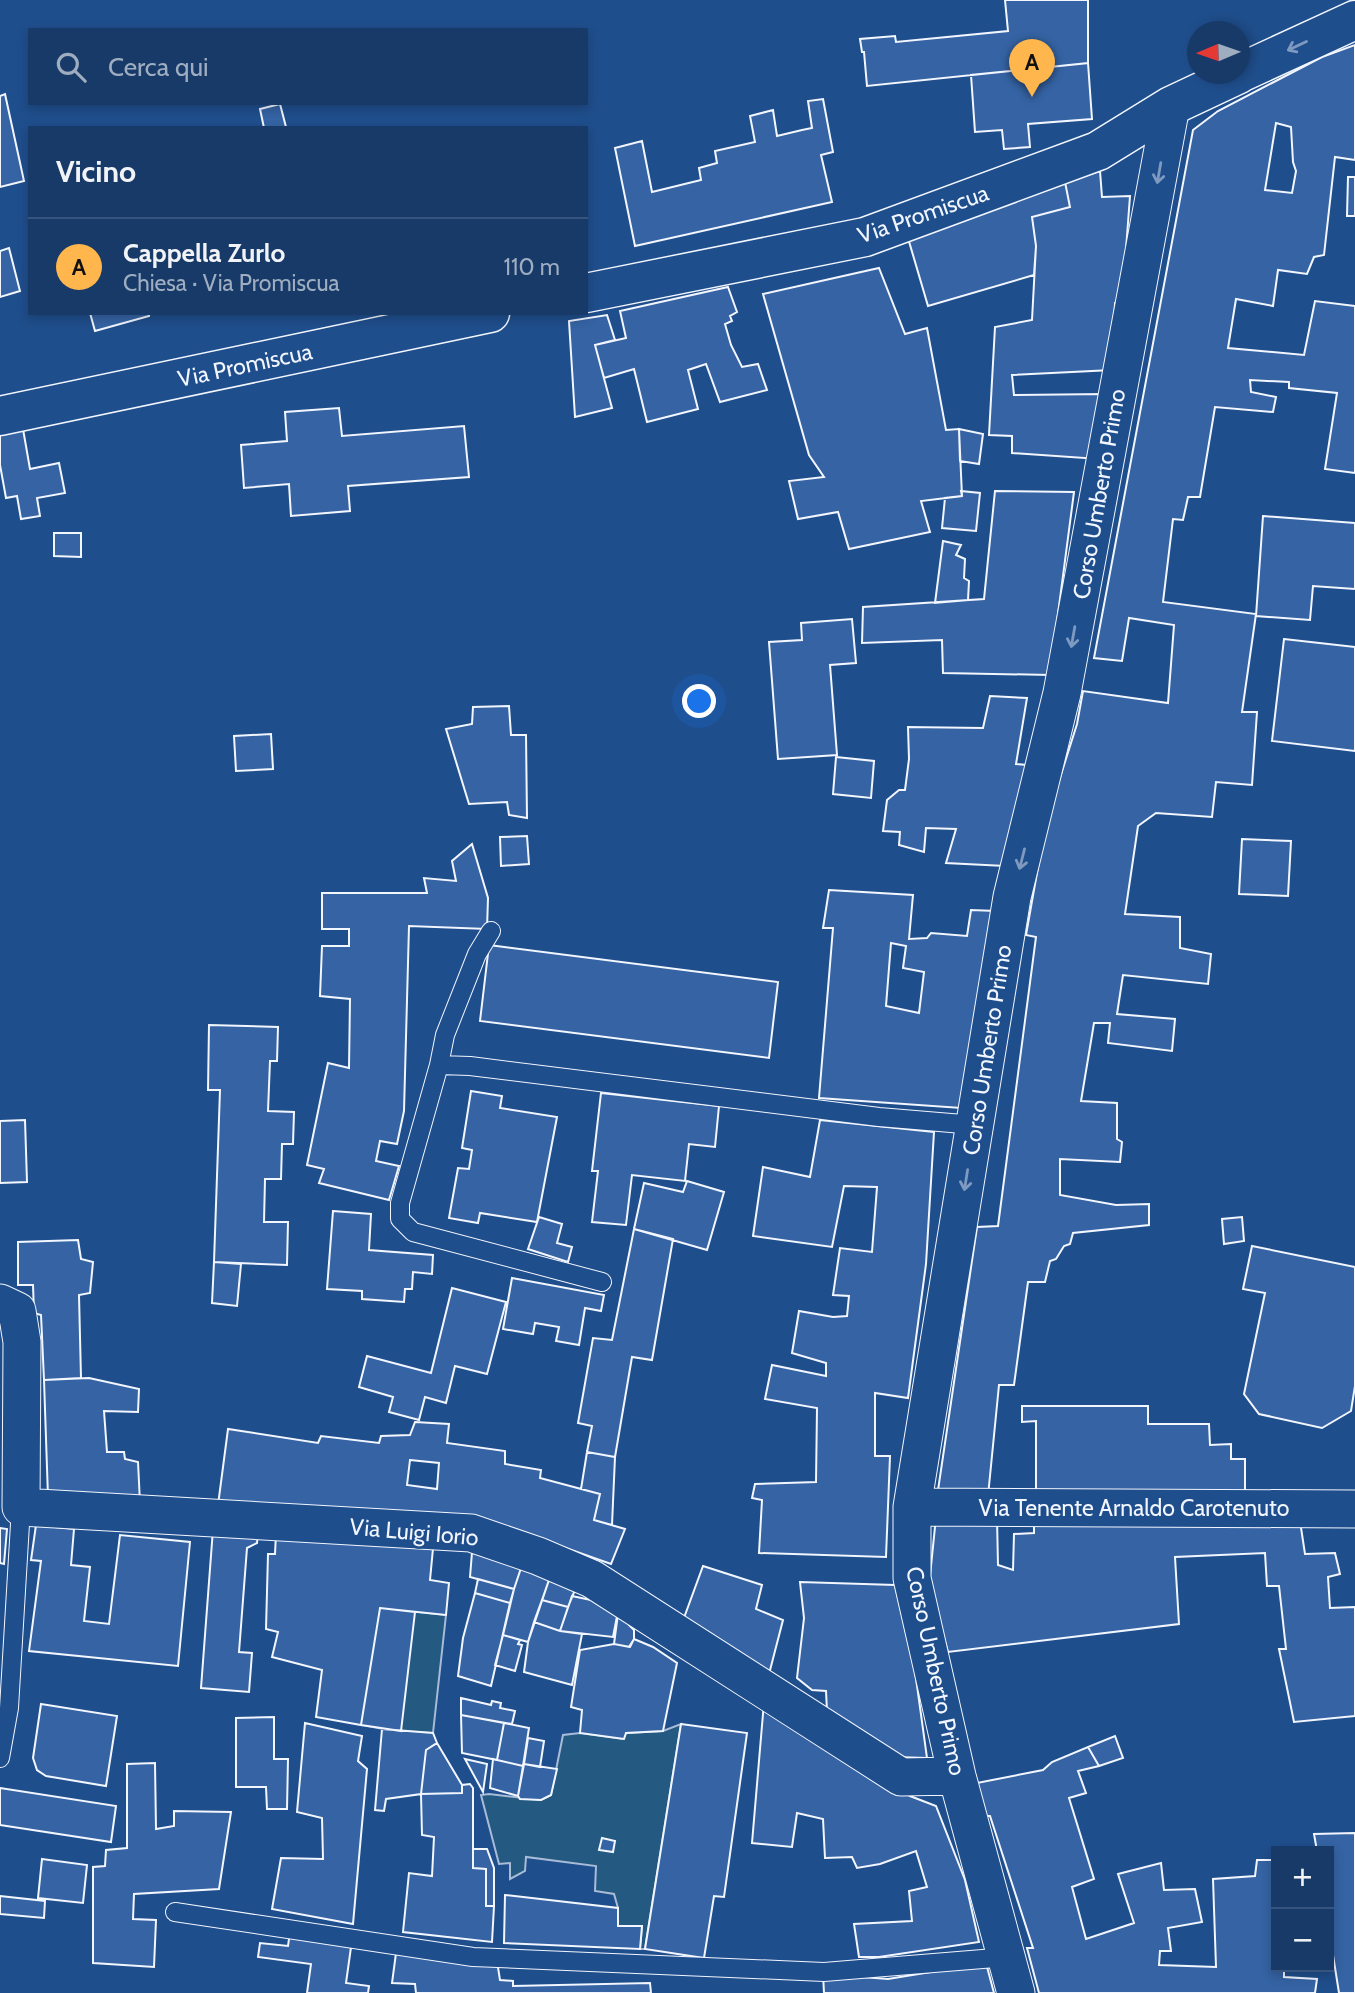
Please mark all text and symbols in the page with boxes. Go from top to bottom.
north arrow [1187,21,1250,84]
search box [28,28,588,105]
pin: A [1009,39,1055,97]
one-way arrow [1287,40,1308,53]
icon: search [52,48,90,86]
text: Cerca qui [108,51,209,83]
text: Vicino [56,153,136,190]
one-way arrow [1151,161,1165,184]
street label: Via Promiscua [854,178,992,250]
text: Cappella Zurlo [123,237,285,269]
text: A [72,253,86,281]
text: 110 m [504,253,560,281]
text: Chiesa · Via Promiscua [123,269,340,297]
street label: Via Promiscua [175,337,315,393]
street label: Corso Umberto Primo [1067,387,1131,601]
one-way arrow [1066,625,1079,648]
your location [682,684,716,718]
one-way arrow [1015,847,1028,870]
street label: Corso Umberto Primo [957,943,1017,1157]
one-way arrow [959,1168,972,1191]
street label: Via Tenente Arnaldo Carotenuto [979,1494,1289,1522]
street label: Via Luigi Iorio [348,1512,480,1552]
street label: Corso Umberto Primo [900,1564,972,1778]
map controls [1271,1846,1334,1972]
button: + [1271,1846,1334,1909]
button: − [1271,1909,1334,1972]

